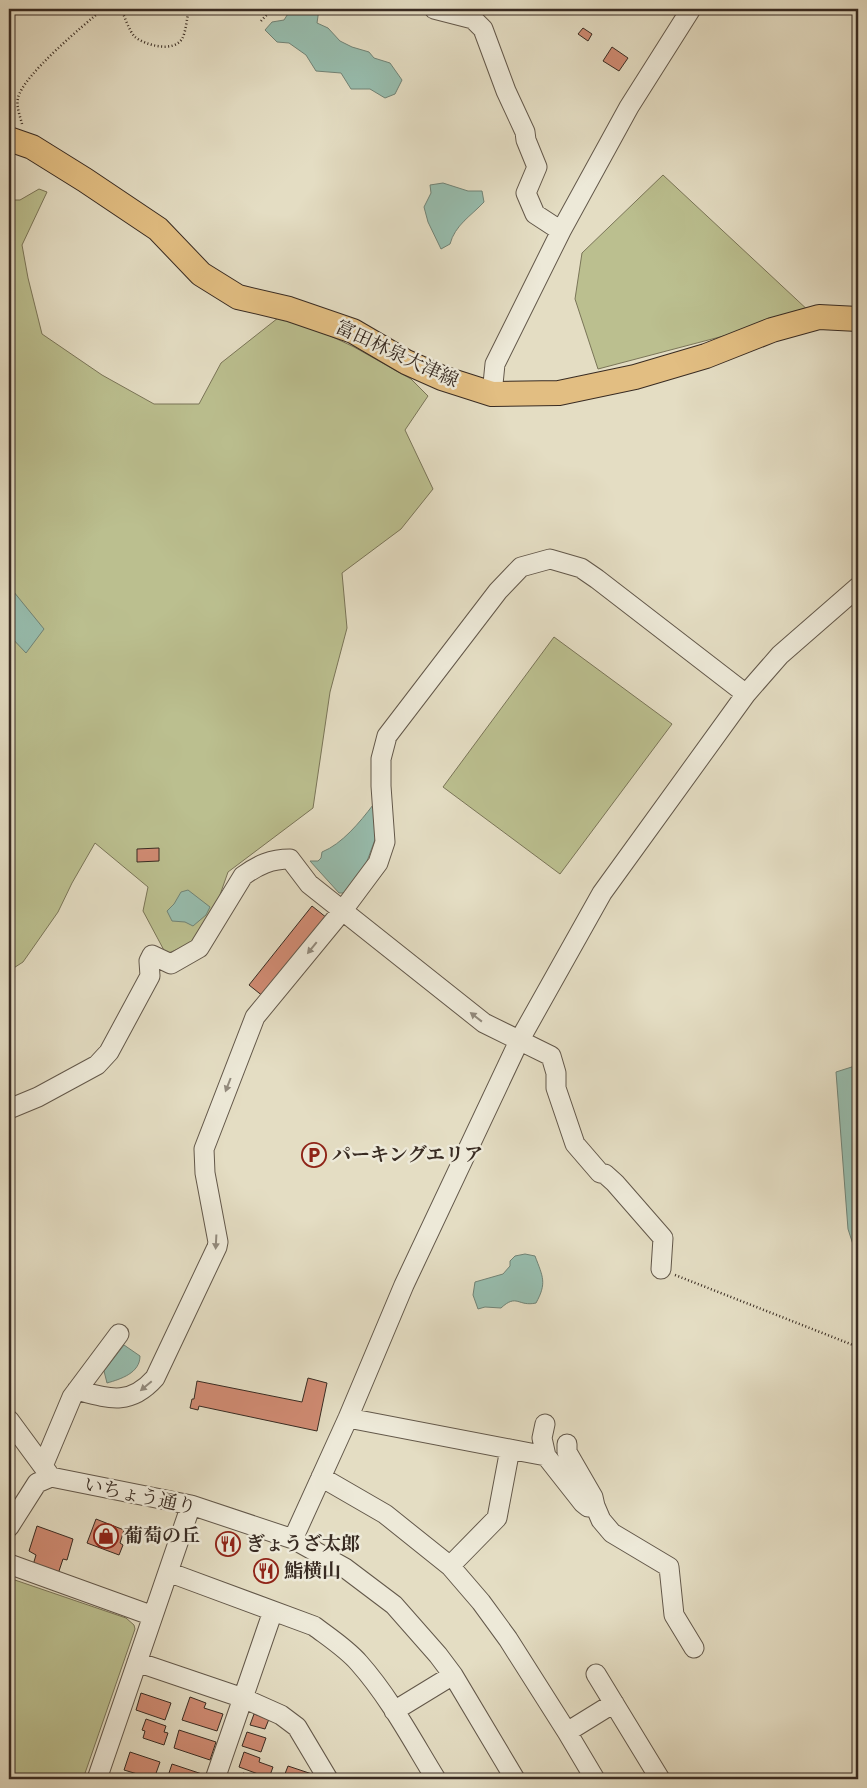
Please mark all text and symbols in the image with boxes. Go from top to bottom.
street label: 富田林泉大津線 [332,316,462,392]
one-way arrow [306,941,317,954]
one-way arrow [470,1011,483,1022]
one-way arrow [224,1078,232,1093]
parking icon: パーキングエリア [301,1142,327,1168]
place label: パーキングエリア [332,1144,483,1166]
one-way arrow [212,1234,220,1250]
one-way arrow [140,1381,153,1392]
street label: いちょう通り [82,1473,198,1519]
shop icon: 葡萄の丘 [93,1523,119,1549]
place label: 葡萄の丘 [124,1525,200,1547]
restaurant icon: ぎょうざ太郎 [215,1531,241,1557]
place label: ぎょうざ太郎 [246,1533,360,1555]
restaurant icon: 鮨横山 [253,1558,279,1584]
place label: 鮨横山 [284,1560,341,1582]

